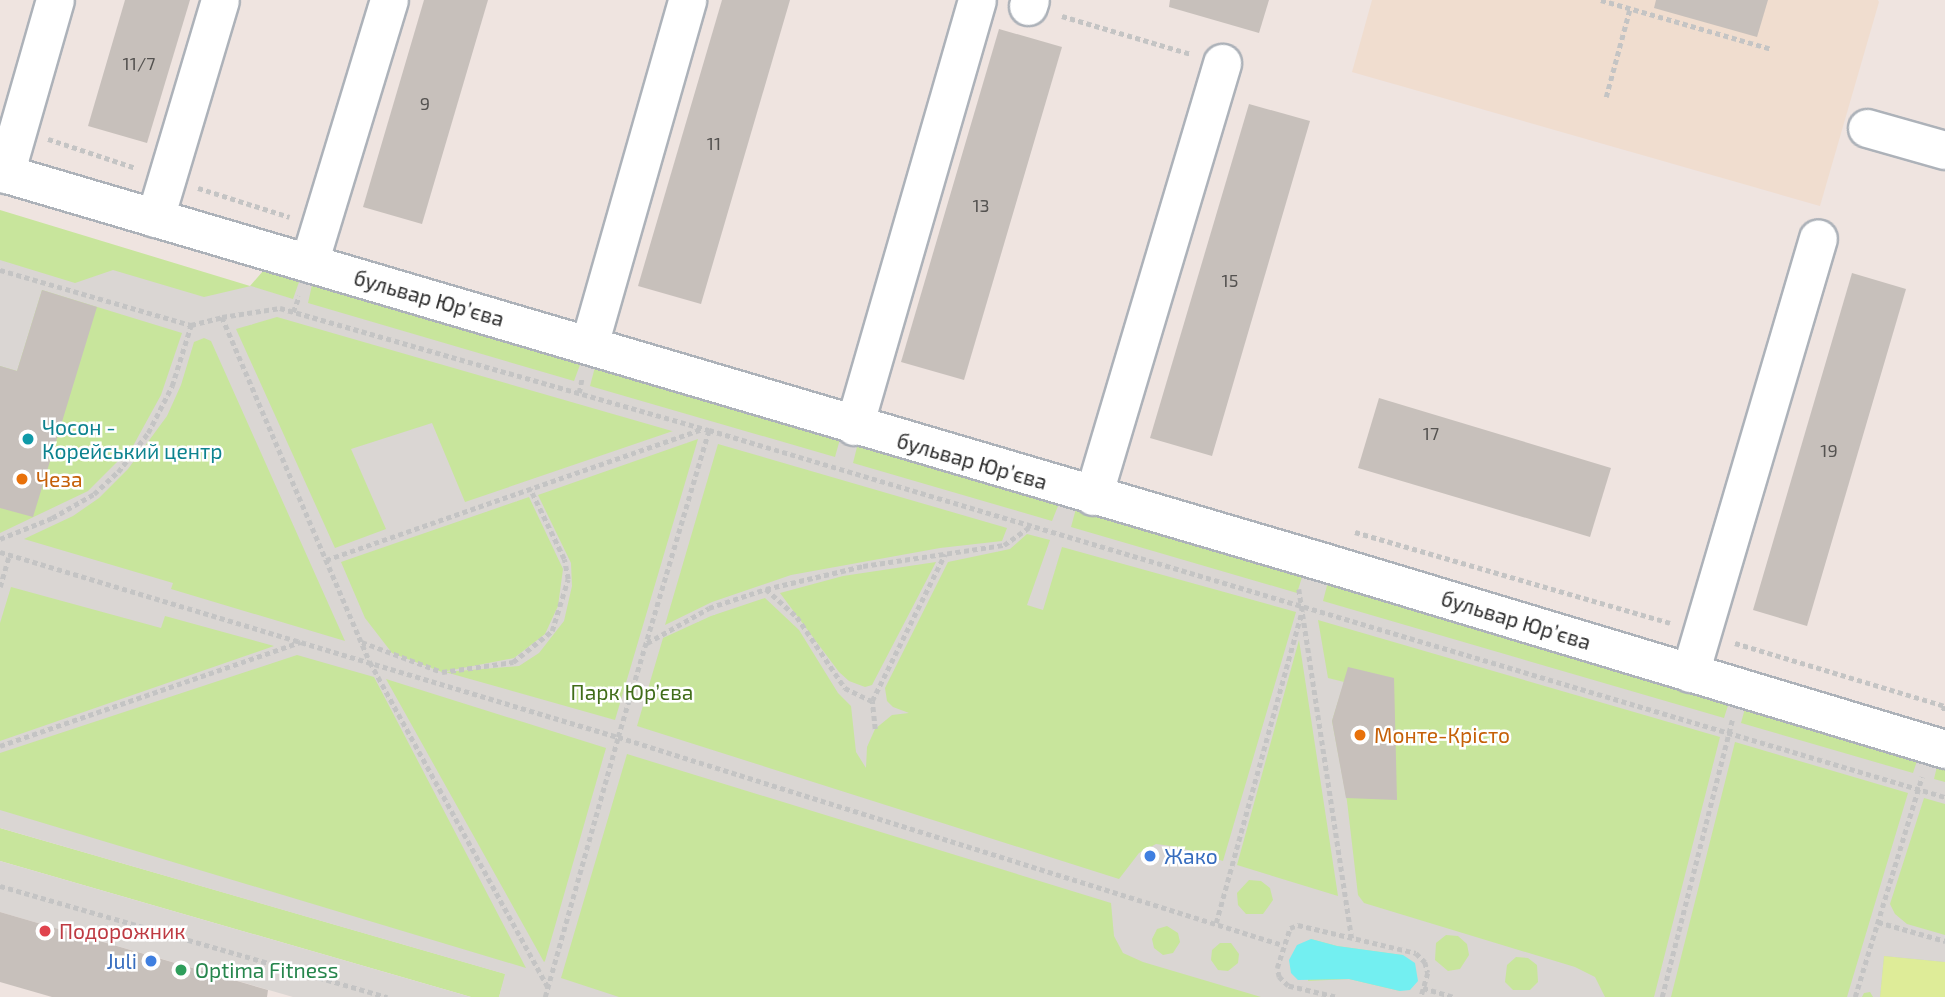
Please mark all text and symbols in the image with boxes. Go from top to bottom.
house number: 11/7 [123,52,155,74]
house number: 9 [420,92,430,114]
house number: 11 [707,132,721,154]
house number: 13 [972,194,990,216]
street label: бульвар Юрʼєва [351,264,507,332]
house number: 15 [1222,269,1238,291]
place label: Чосон - Корейський центр [42,414,223,464]
house number: 17 [1423,422,1439,444]
street label: бульвар Юрʼєва [894,427,1050,495]
marker: Чосон - Корейський центр [20,431,36,447]
house number: 19 [1820,439,1838,461]
place label: Чеза [36,466,82,492]
marker: Чеза [14,471,30,487]
street label: бульвар Юрʼєва [1438,585,1594,655]
park label: Парк Юр’єва [571,679,693,705]
place label: Монте-Крісто [1374,722,1510,748]
marker: Монте-Крісто [1352,727,1368,743]
place label: Жако [1164,843,1218,869]
marker: Жако [1142,848,1158,864]
place label: Подорожник [59,918,186,944]
marker: Подорожник [37,923,53,939]
place label: Juli [106,948,137,974]
marker: Juli [143,953,159,969]
place label: Optima Fitness [195,957,338,983]
marker: Optima Fitness [173,962,189,978]

